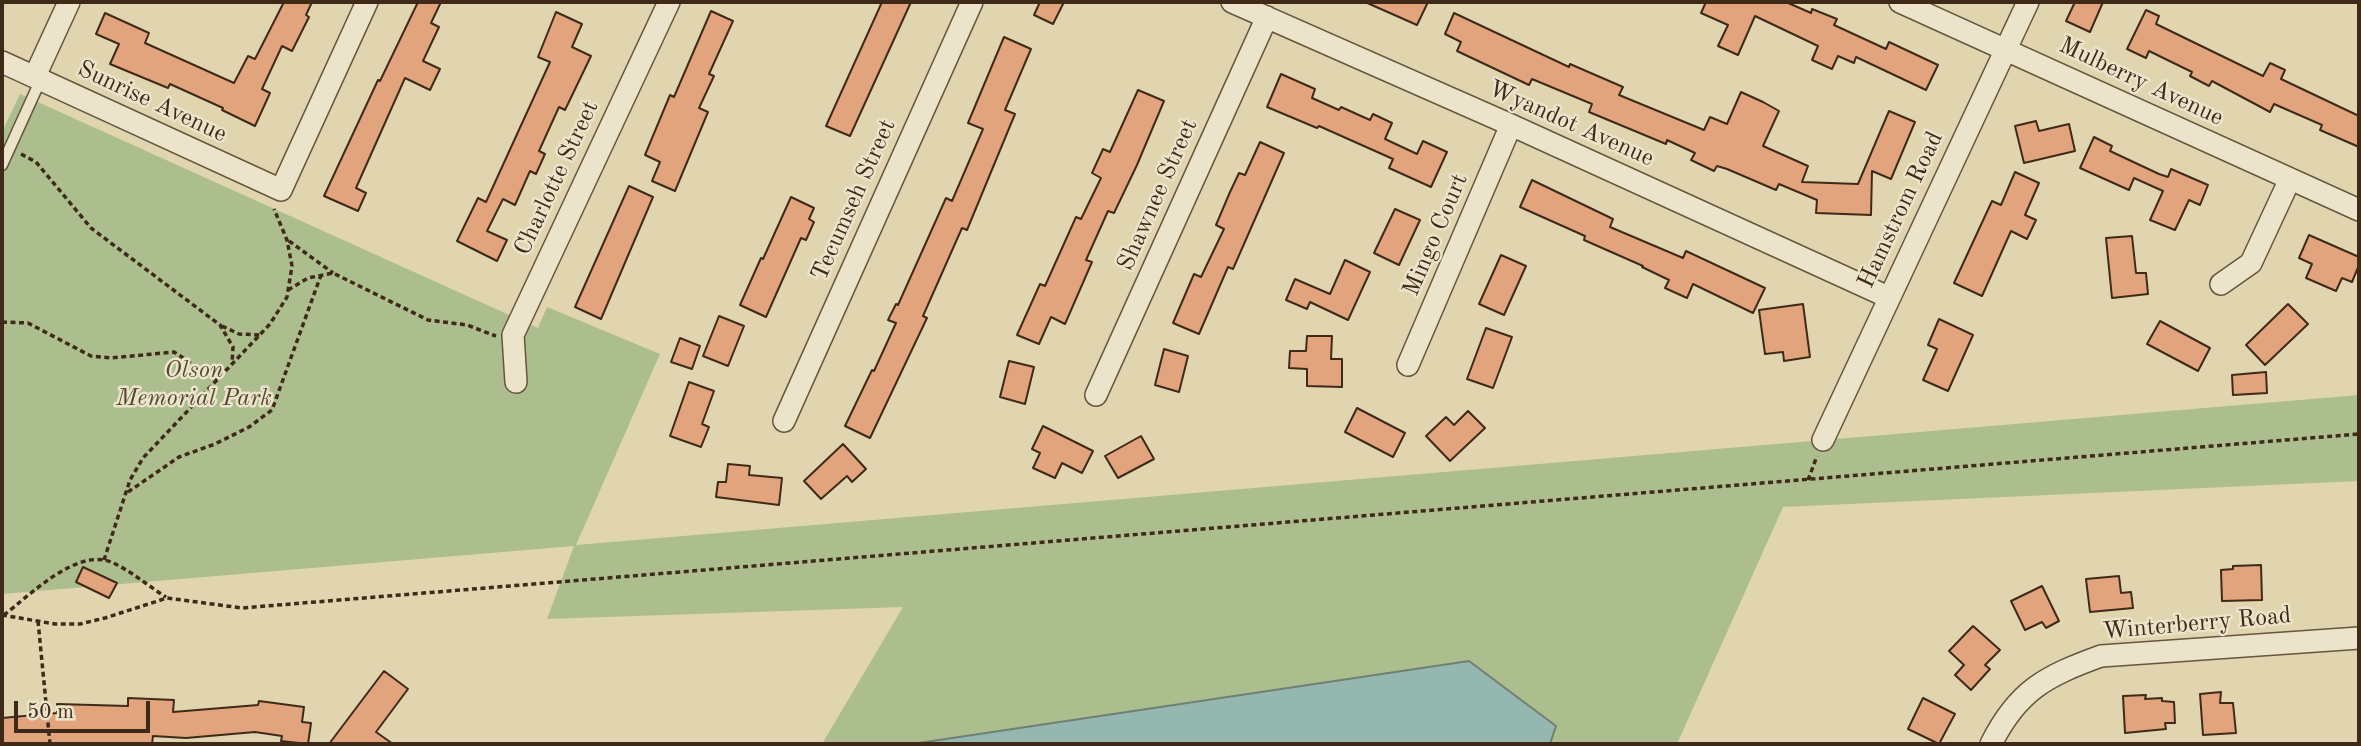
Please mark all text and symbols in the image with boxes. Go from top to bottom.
street label: Mulberry Avenue [2054,31,2228,133]
street label: Sunrise Avenue [73,55,231,149]
street label: Wyandot Avenue [1484,75,1658,173]
street label: Charlotte Street [509,96,605,260]
street label: Tecumseh Street [806,115,902,285]
street label: Shawnee Street [1112,115,1204,275]
street label: Hamstrom Road [1852,127,1950,293]
street label: Mingo Court [1397,169,1475,301]
park label: Olson Memorial Park [116,357,272,413]
street label: Winterberry Road [2101,601,2293,647]
scale bar [18,686,154,730]
text: 50 m [27,702,74,723]

